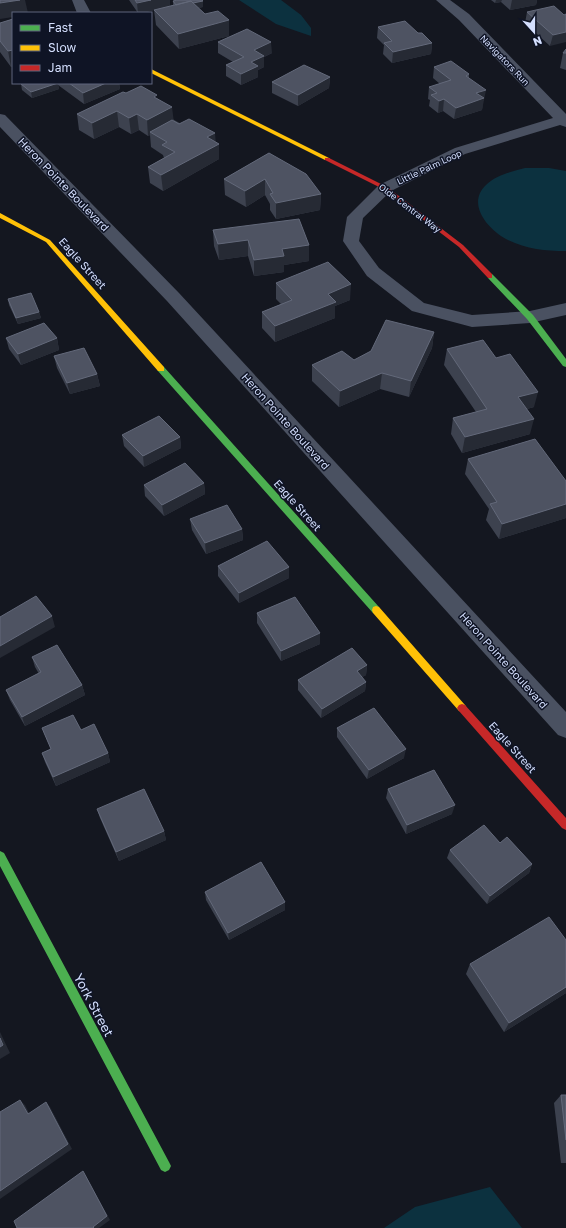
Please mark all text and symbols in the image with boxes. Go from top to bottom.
legend [12,12,152,84]
north arrow [514,12,554,52]
text: Fast [48,20,73,35]
street label: Navigators Run [478,32,532,88]
text: N [532,34,544,49]
text: Slow [48,40,76,55]
text: Jam [48,60,72,75]
street label: Heron Pointe Boulevard [16,135,112,233]
street label: Little Palm Loop [395,147,464,187]
street label: Olde Central Way [377,181,443,235]
street label: Eagle Street [57,235,109,291]
street label: Heron Pointe Boulevard [239,370,333,472]
street label: Eagle Street [272,477,324,533]
street label: Heron Pointe Boulevard [457,609,551,711]
street label: Eagle Street [487,719,539,775]
street label: York Street [71,971,117,1039]

